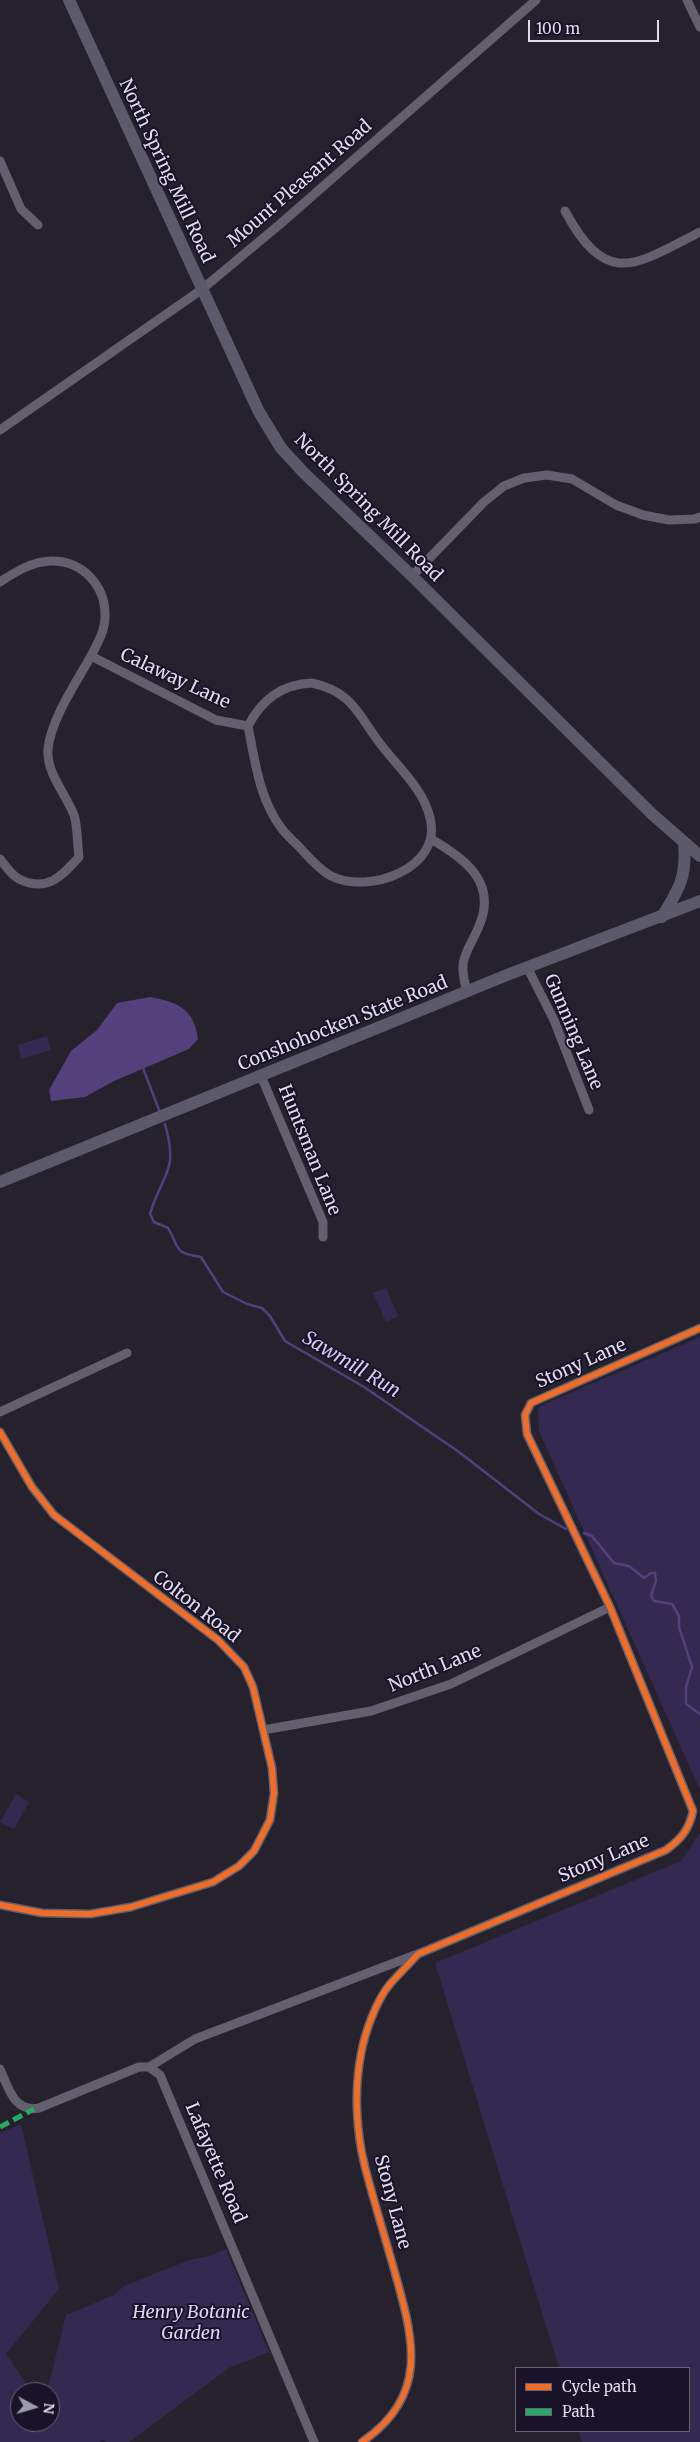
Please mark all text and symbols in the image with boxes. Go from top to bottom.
scale bar [530,10,661,42]
text: 100 m [536,19,580,38]
street label: North Spring Mill Road [114,76,218,266]
street label: Mount Pleasant Road [224,116,376,252]
street label: North Spring Mill Road [289,429,447,587]
street label: Calaway Lane [117,644,233,714]
street label: Gunning Lane [539,971,607,1093]
street label: Conshohocken State Road [235,972,451,1076]
street label: Huntsman Lane [273,1081,345,1219]
water label: Sawmill Run [298,1327,404,1403]
street label: Stony Lane [532,1334,630,1394]
street label: Colton Road [148,1566,244,1648]
street label: North Lane [385,1641,485,1697]
street label: Stony Lane [555,1830,653,1888]
street label: Lafayette Road [180,2100,250,2226]
street label: Stony Lane [369,2153,415,2251]
park label: Henry Botanic Garden [132,2302,250,2344]
legend [515,2367,690,2432]
text: Cycle path [562,2377,637,2396]
north arrow [10,2382,60,2432]
text: N [39,2402,58,2415]
text: Path [562,2402,595,2421]

